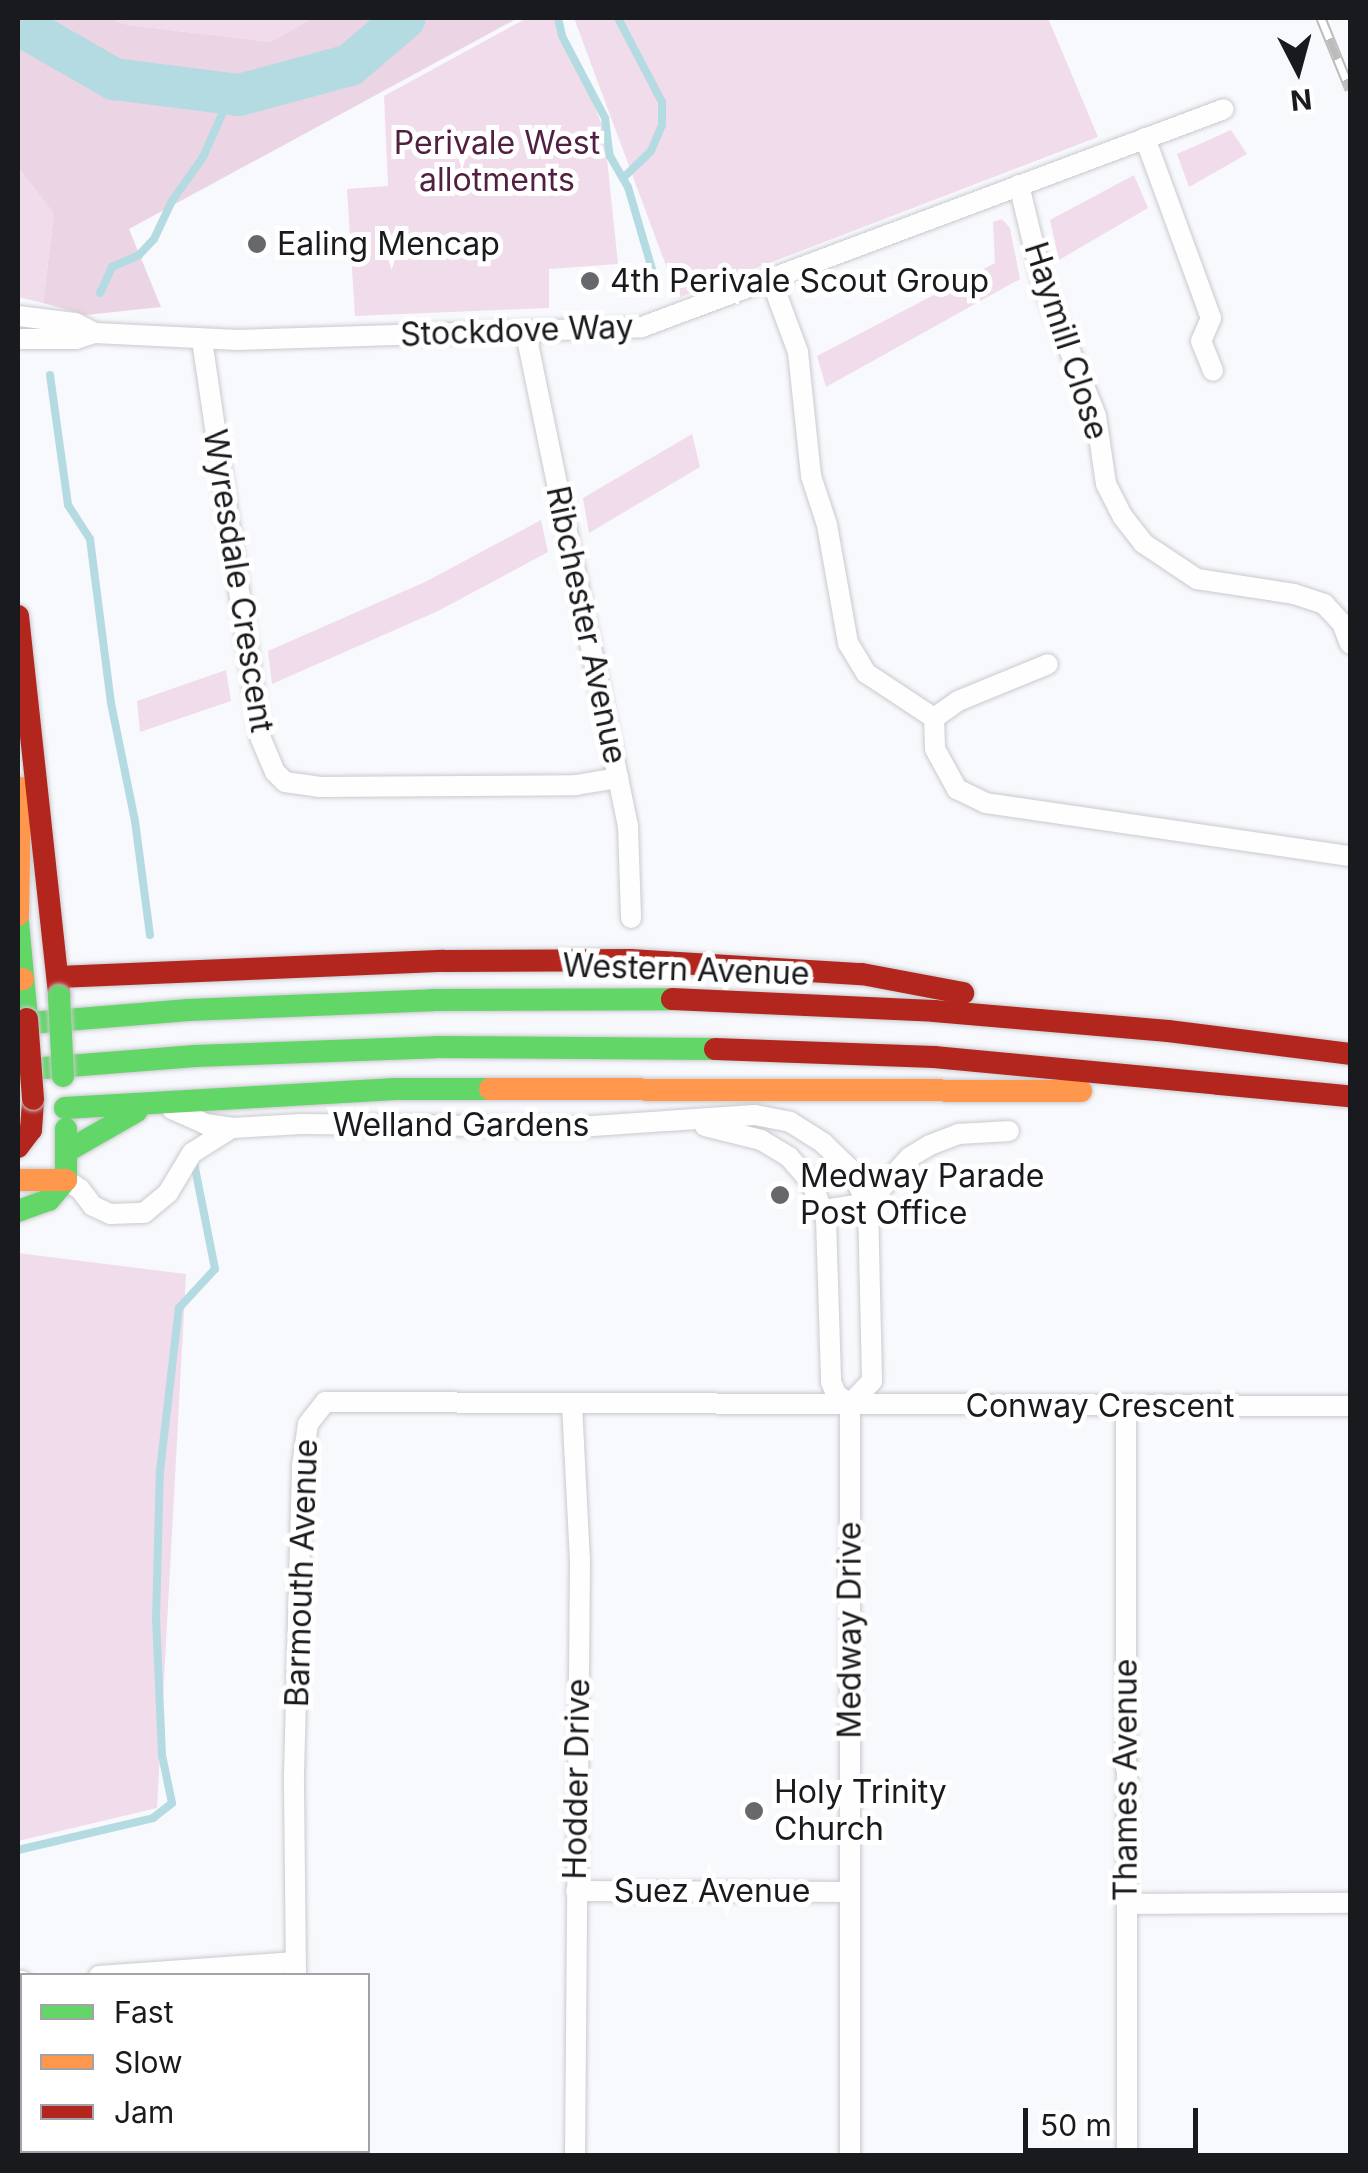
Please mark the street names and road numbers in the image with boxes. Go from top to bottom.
street label: Haymill Close [1016,237,1116,445]
street label: Stockdove Way [400,308,634,354]
street label: Wyresdale Crescent [195,427,281,735]
street label: Ribchester Avenue [538,483,634,767]
street label: Western Avenue [562,946,810,994]
street label: Welland Gardens [333,1106,589,1144]
street label: Conway Crescent [966,1387,1234,1425]
street label: Barmouth Avenue [278,1438,326,1708]
street label: Medway Drive [831,1521,869,1739]
street label: Thames Avenue [1107,1659,1145,1901]
street label: Hodder Drive [556,1678,598,1880]
street label: Suez Avenue [614,1872,810,1910]

